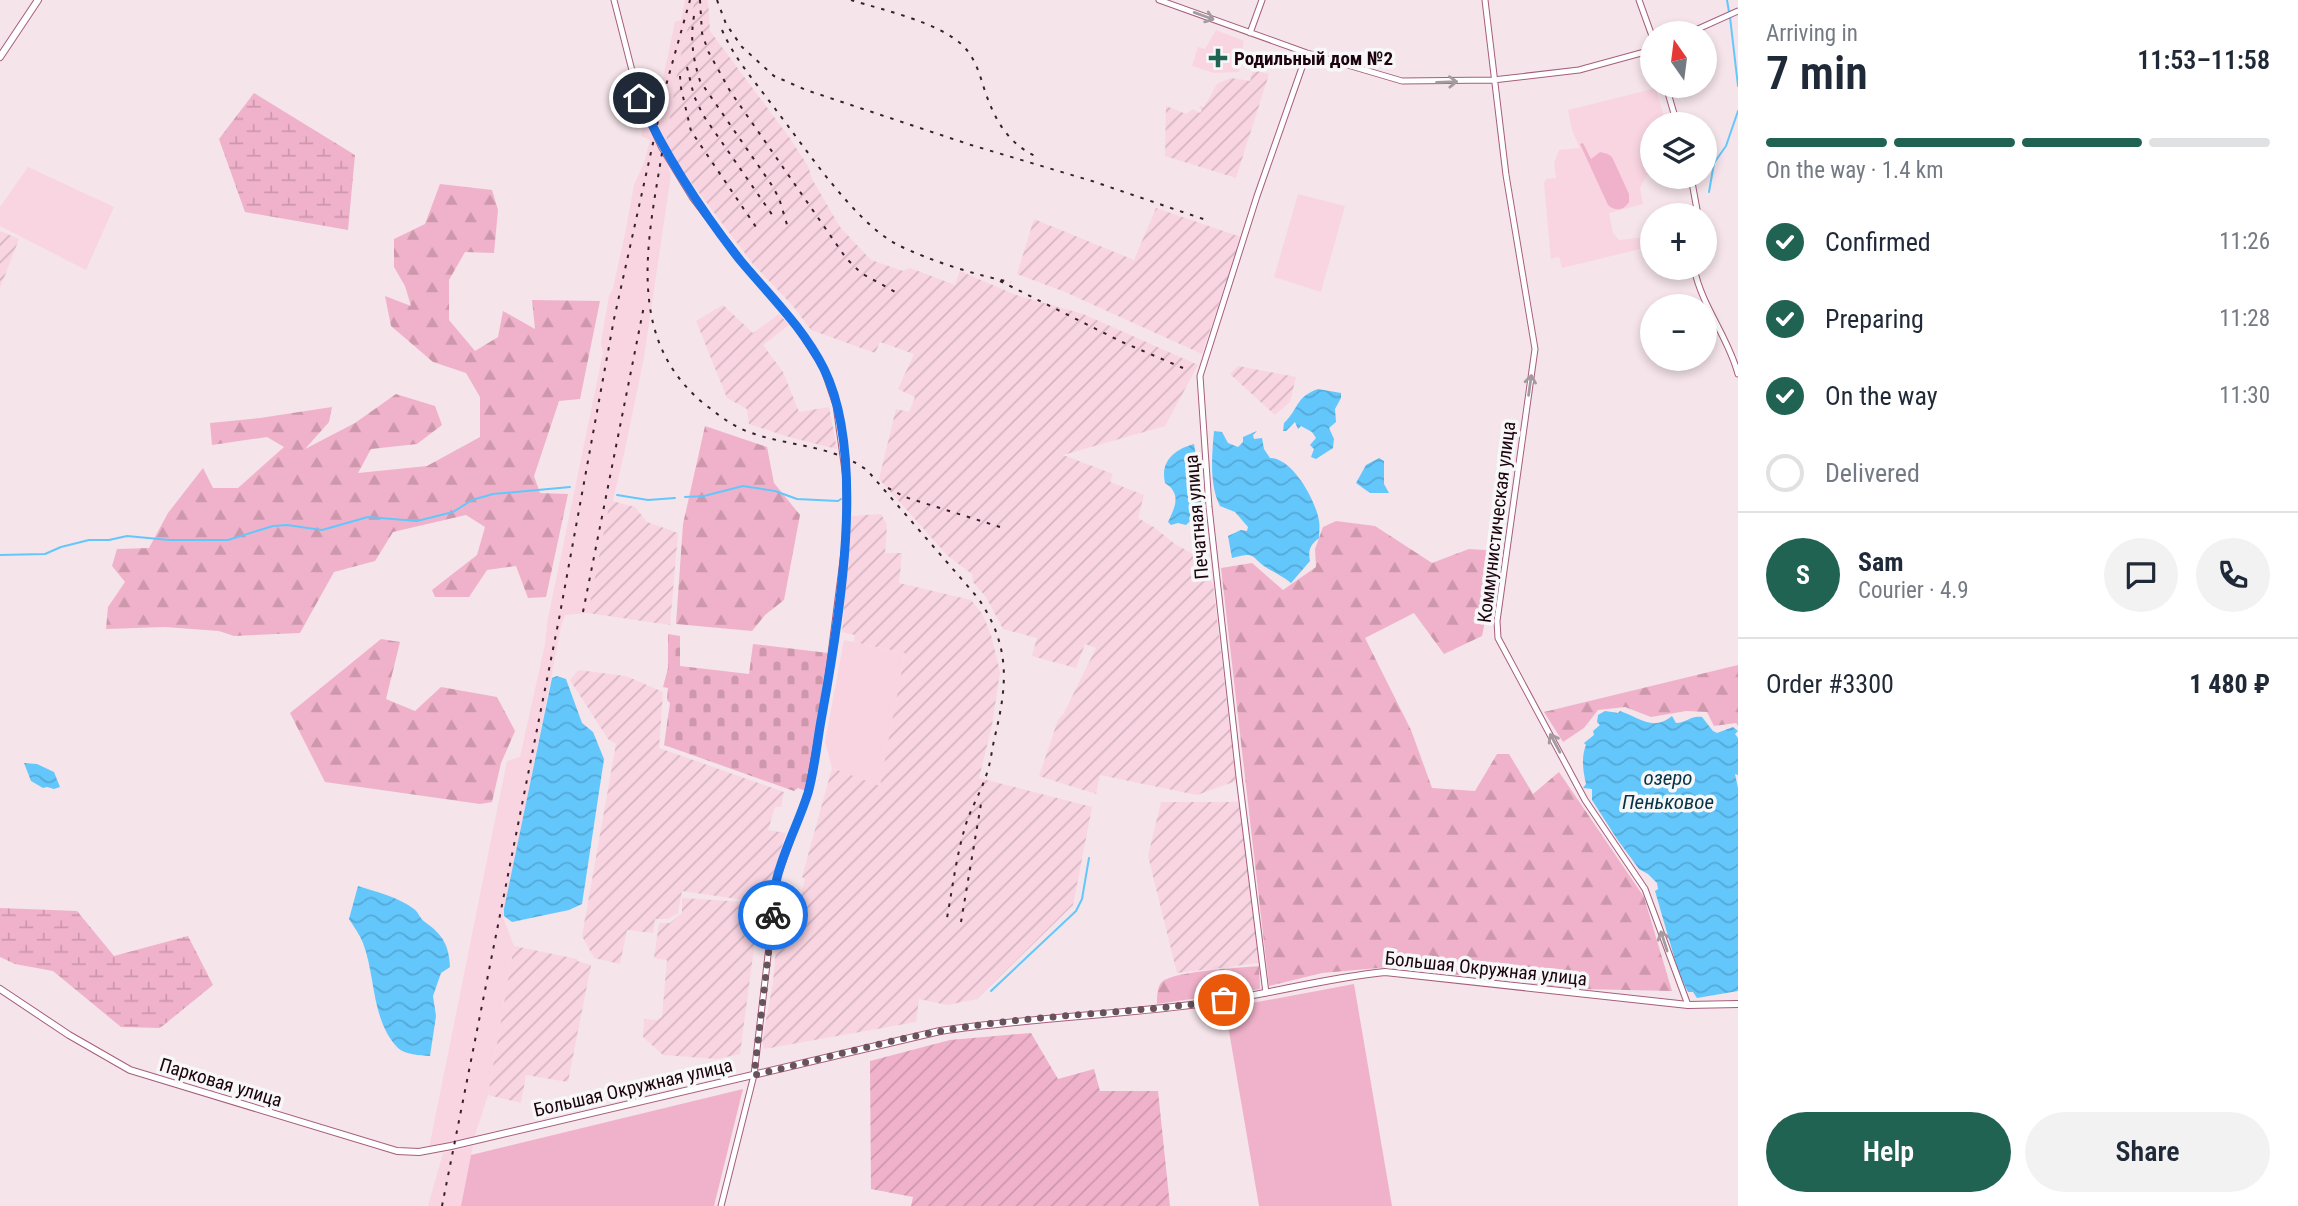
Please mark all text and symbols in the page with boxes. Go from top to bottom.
one-way arrow [1193,11,1215,23]
text: Arriving in [1766,20,1858,47]
north arrow [1640,21,1717,98]
map controls [1640,21,1717,371]
text: 11:53–11:58 [2137,45,2270,75]
text: 7 min [1766,46,1868,100]
place label: Родильный дом №2 [1234,47,1393,70]
marker: Родильный дом №2 [1208,48,1228,68]
pin [609,68,669,128]
one-way arrow [1436,75,1459,88]
icon: home [620,79,658,117]
button: layers [1640,112,1717,189]
text: On the way · 1.4 km [1766,157,1944,184]
button: + [1640,203,1717,280]
icon: check [1766,223,1804,261]
text: Confirmed [1825,227,1931,257]
text: 11:26 [2219,228,2270,255]
button: − [1640,294,1717,371]
icon: check [1766,300,1804,338]
text: Preparing [1825,304,1924,334]
text: 11:28 [2219,305,2270,332]
one-way arrow [1523,374,1536,397]
icon: check [1766,377,1804,415]
text: On the way [1825,381,1938,411]
text: 11:30 [2219,382,2270,409]
street label: Коммунистическая улица [1473,420,1520,624]
street label: Печатная улица [1180,454,1213,580]
text: Delivered [1825,458,1920,488]
button: chat [2104,538,2178,612]
button: phone [2196,538,2270,612]
text: Sam [1858,547,1904,577]
text: S [1796,560,1810,590]
text: Courier · 4.9 [1858,577,1969,604]
text: Order #3300 [1766,669,1894,699]
text: 1 480 ₽ [2189,669,2270,699]
one-way arrow [1548,733,1561,754]
water label: озеро Пеньковое [1622,766,1714,814]
courier [738,880,808,950]
icon: bike [754,896,792,934]
one-way arrow [1657,931,1669,953]
street label: Большая Окружная улица [1384,946,1588,991]
pin [1194,970,1254,1030]
icon: bag [1205,981,1243,1019]
street label: Парковая улица [157,1053,285,1112]
street label: Большая Окружная улица [532,1053,735,1122]
button: Help [1766,1112,2011,1192]
button: Share [2025,1112,2270,1192]

